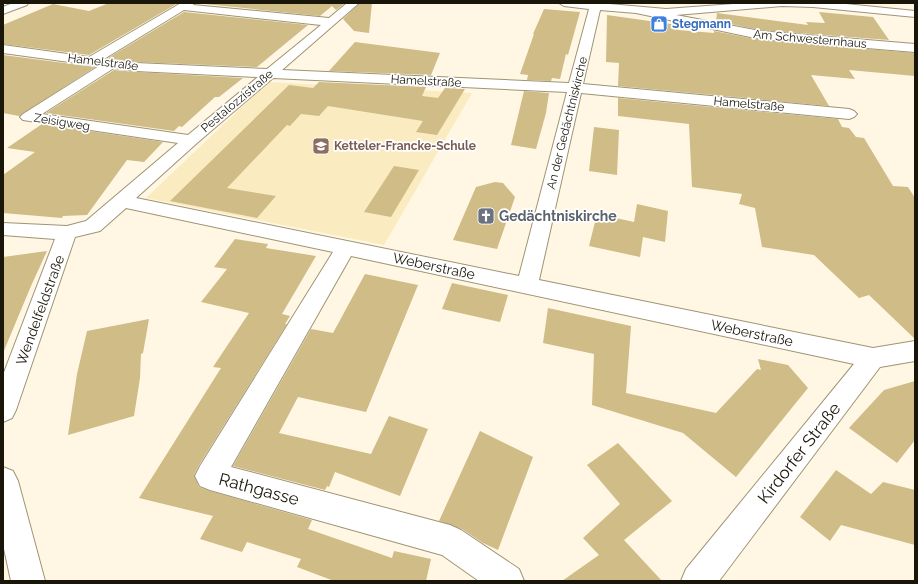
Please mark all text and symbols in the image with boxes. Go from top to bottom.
shop icon: Stegmann [649,14,669,34]
place label: Stegmann [672,17,731,31]
street label: Am Schwesternhaus [753,27,868,51]
street label: Hamelstraße [67,51,139,73]
street label: An der Gedächtniskirche [544,55,590,191]
street label: Pestalozzistraße [198,67,276,135]
street label: Hamelstraße [390,72,462,90]
street label: Hamelstraße [713,94,785,114]
street label: Zeisigweg [33,111,91,133]
school or university icon: Ketteler-Francke-Schule [311,136,331,156]
place label: Ketteler-Francke-Schule [334,139,476,153]
church icon: Gedächtniskirche [476,206,496,226]
place label: Gedächtniskirche [499,208,617,224]
street label: Weberstraße [391,249,477,283]
street label: Wendelfeldstraße [13,253,67,367]
street label: Weberstraße [709,316,795,350]
street label: Kirdorfer Straße [753,399,845,507]
street label: Rathgasse [217,469,301,509]

